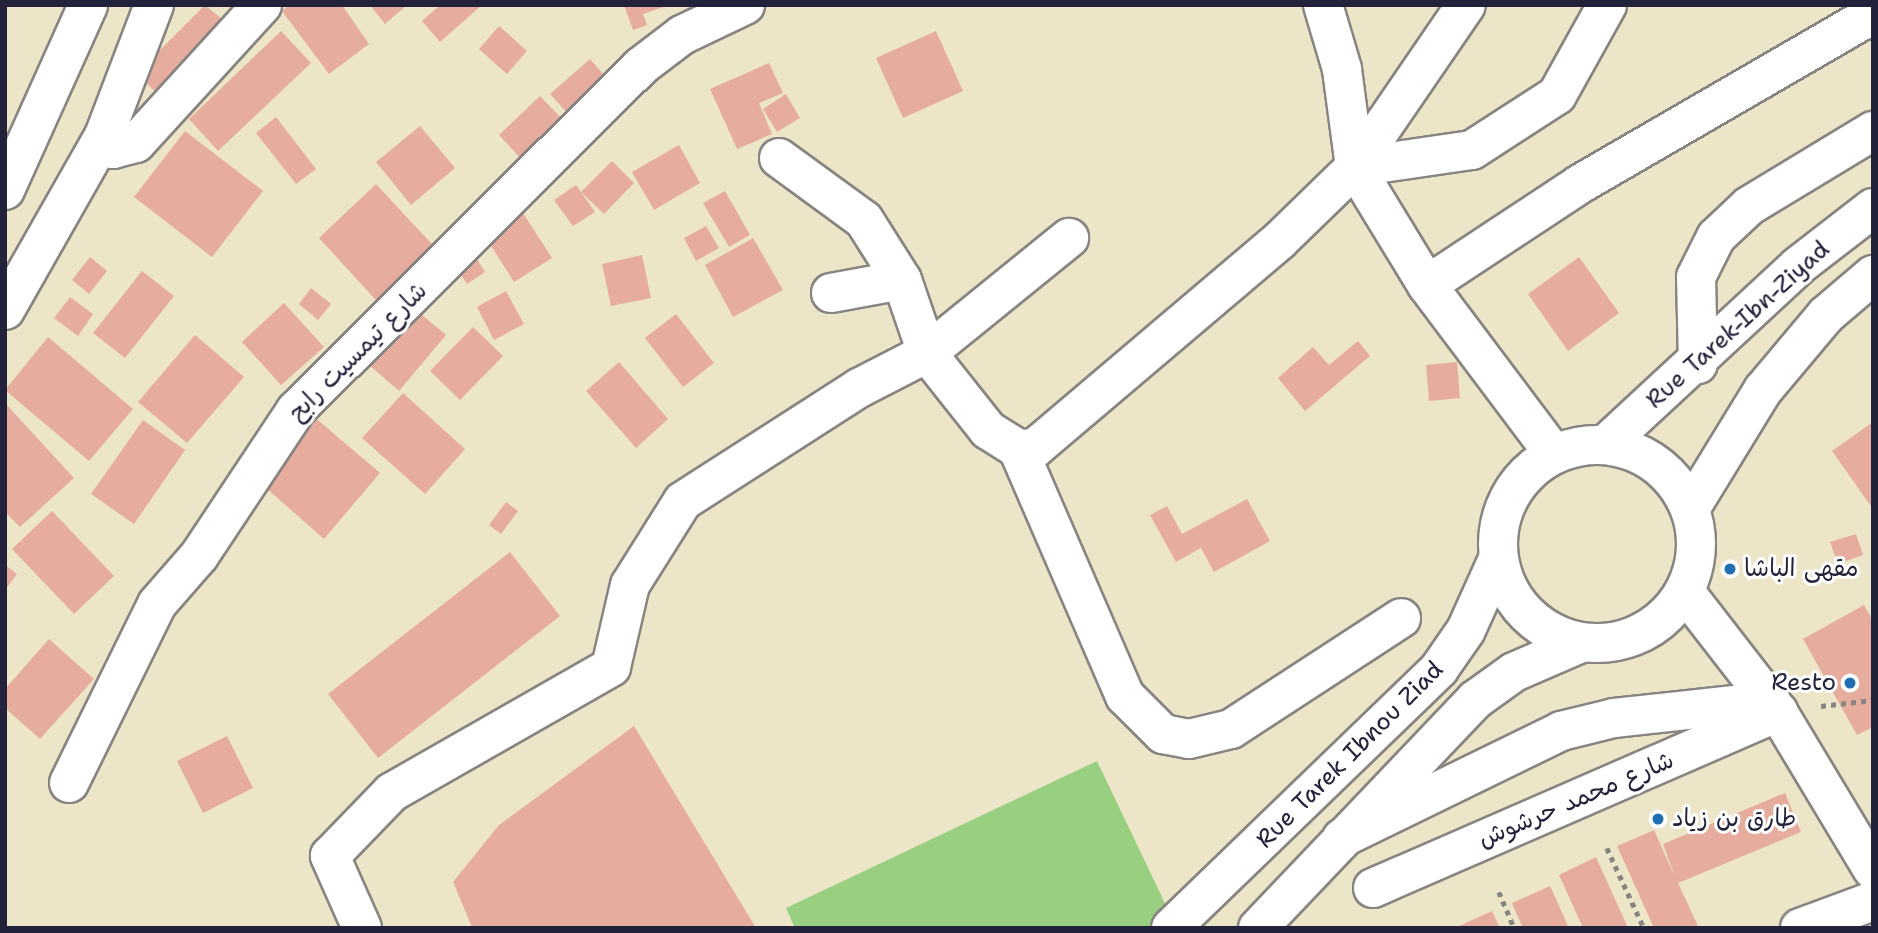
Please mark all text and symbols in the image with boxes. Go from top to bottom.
street label: Rue Tarek-Ibn-Ziyad [1640,235,1836,415]
street label: شارع تيمسيت رابح [283,277,433,427]
place label: مقهى الباشا [1744,555,1859,583]
marker: مقهى الباشا [1722,561,1738,577]
street label: Rue Tarek Ibnou Ziad [1251,656,1449,854]
place label: Resto [1771,669,1836,697]
marker: Resto [1842,675,1858,691]
street label: شارع محمد حرشوش [1474,746,1678,854]
place label: طارق بن زياد [1672,805,1796,833]
marker: طارق بن زياد [1650,811,1666,827]

